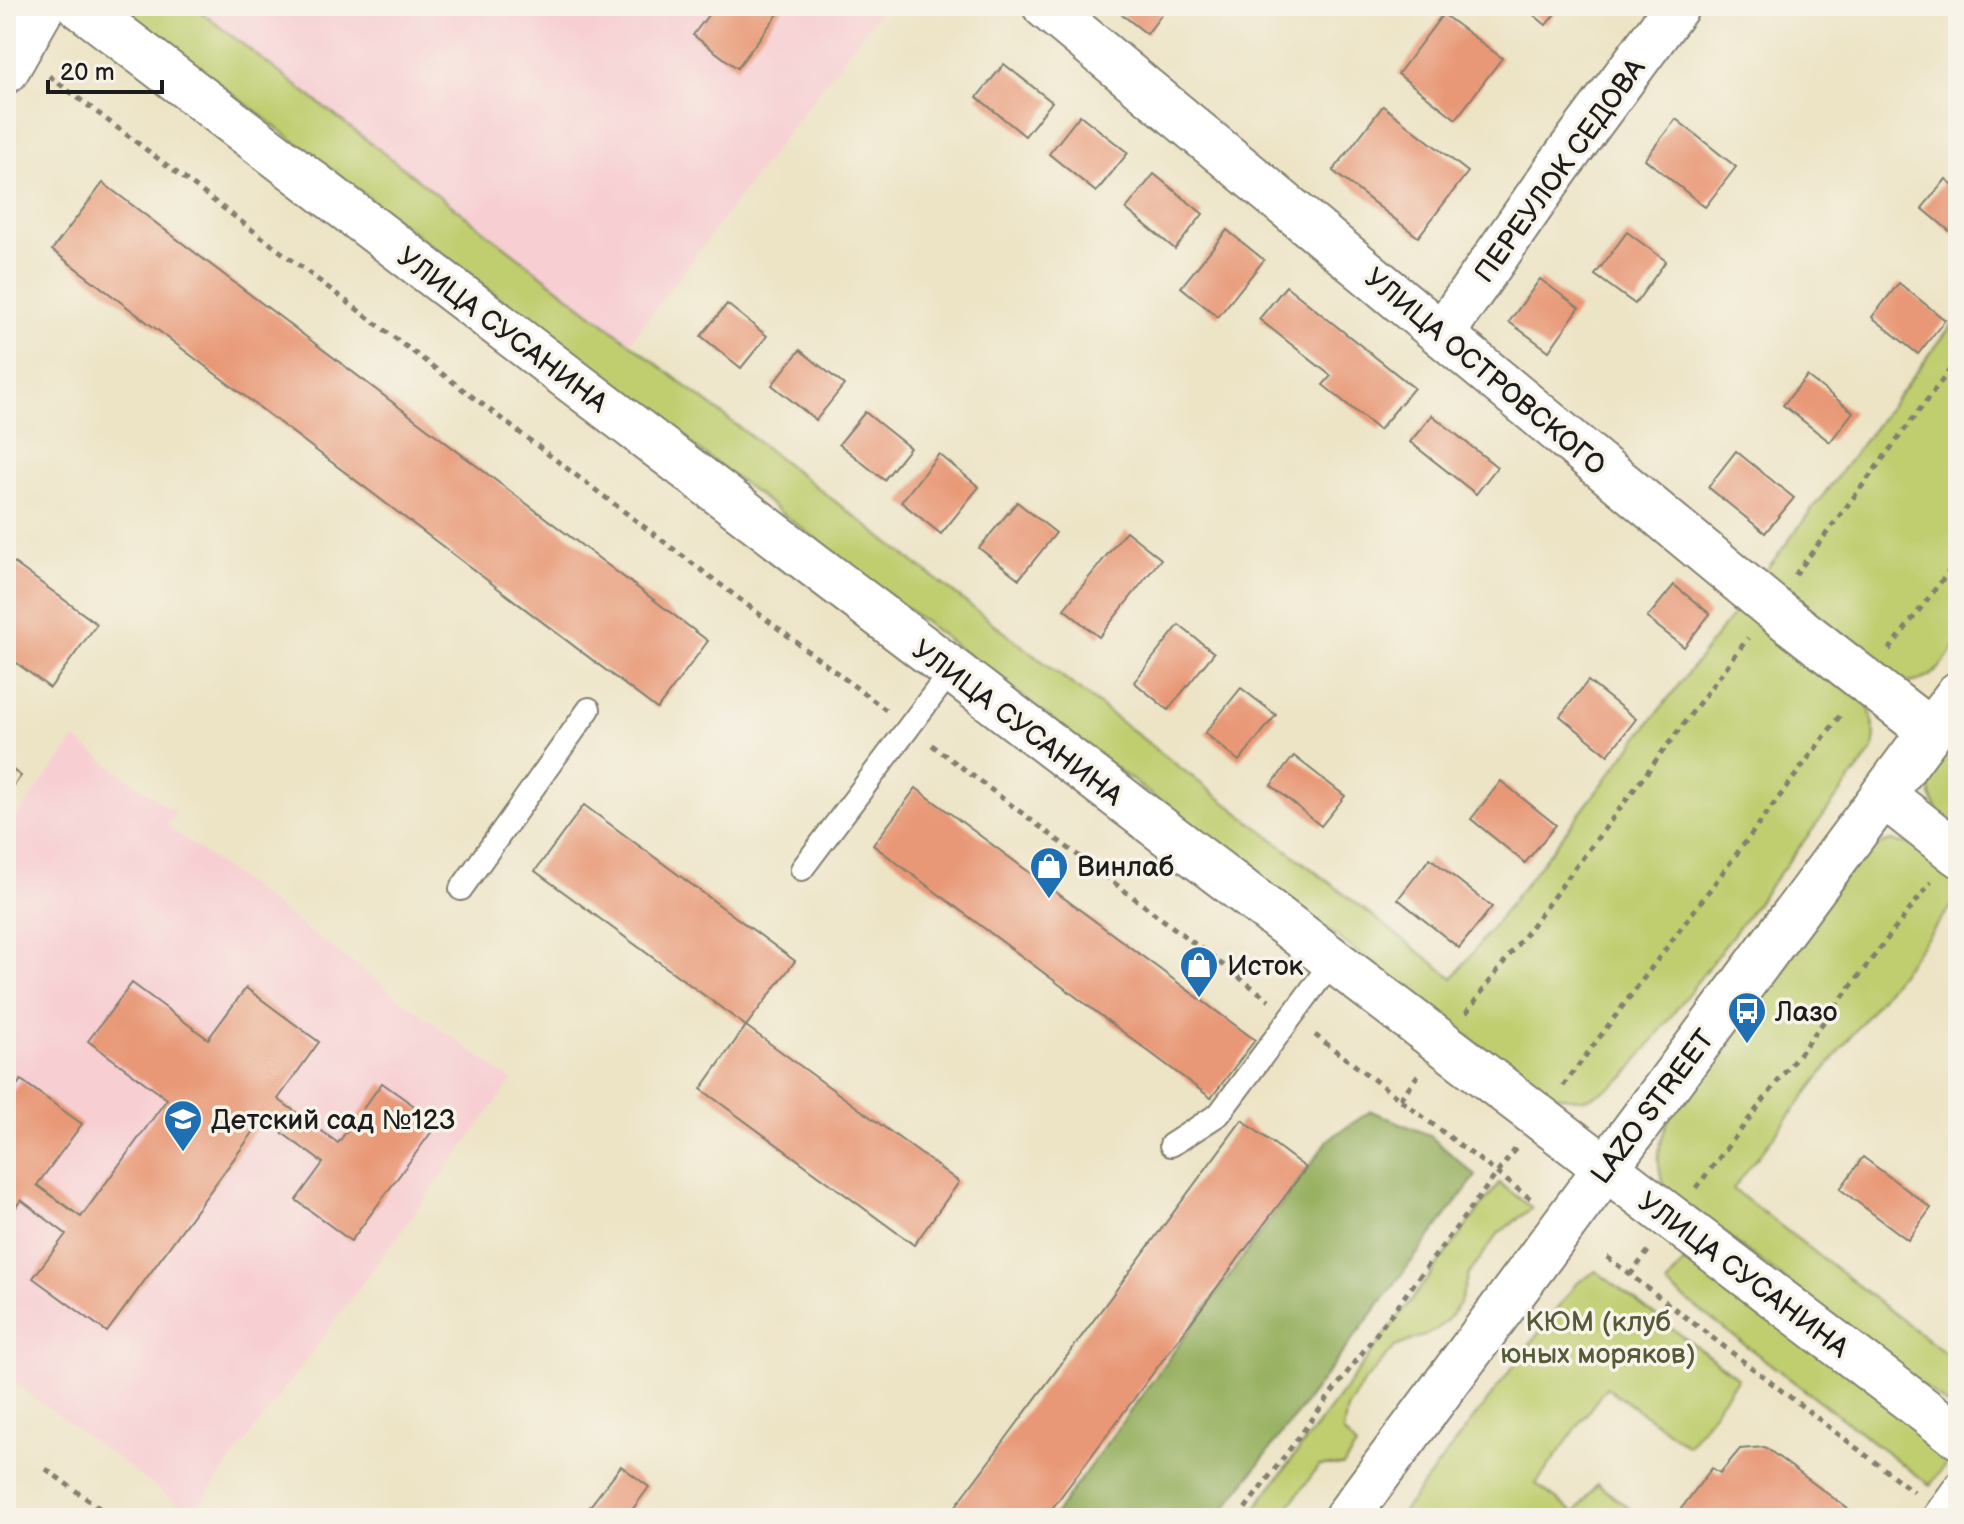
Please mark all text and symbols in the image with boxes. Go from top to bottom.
scale bar [48,44,162,94]
street label: ПЕРЕУЛОК СЕДОВА [1468,52,1653,289]
text: 20 m [60,58,115,87]
street label: УЛИЦА СУСАНИНА [391,240,615,421]
street label: УЛИЦА ОСТРОВСКОГО [1358,262,1612,483]
street label: УЛИЦА СУСАНИНА [906,633,1130,814]
shop icon: Винлаб [1028,845,1070,900]
place label: Винлаб [1077,851,1174,884]
shop icon: Исток [1178,944,1220,999]
place label: Исток [1227,950,1304,983]
bus stop icon: Лазо [1726,990,1768,1045]
place label: Лазо [1774,996,1837,1029]
street label: LAZO STREET [1585,1023,1722,1190]
school or university icon: Детский сад №123 [162,1098,204,1153]
place label: Детский сад №123 [211,1104,456,1137]
street label: УЛИЦА СУСАНИНА [1632,1185,1856,1366]
park label: КЮМ (клуб юных моряков) [1500,1306,1696,1371]

